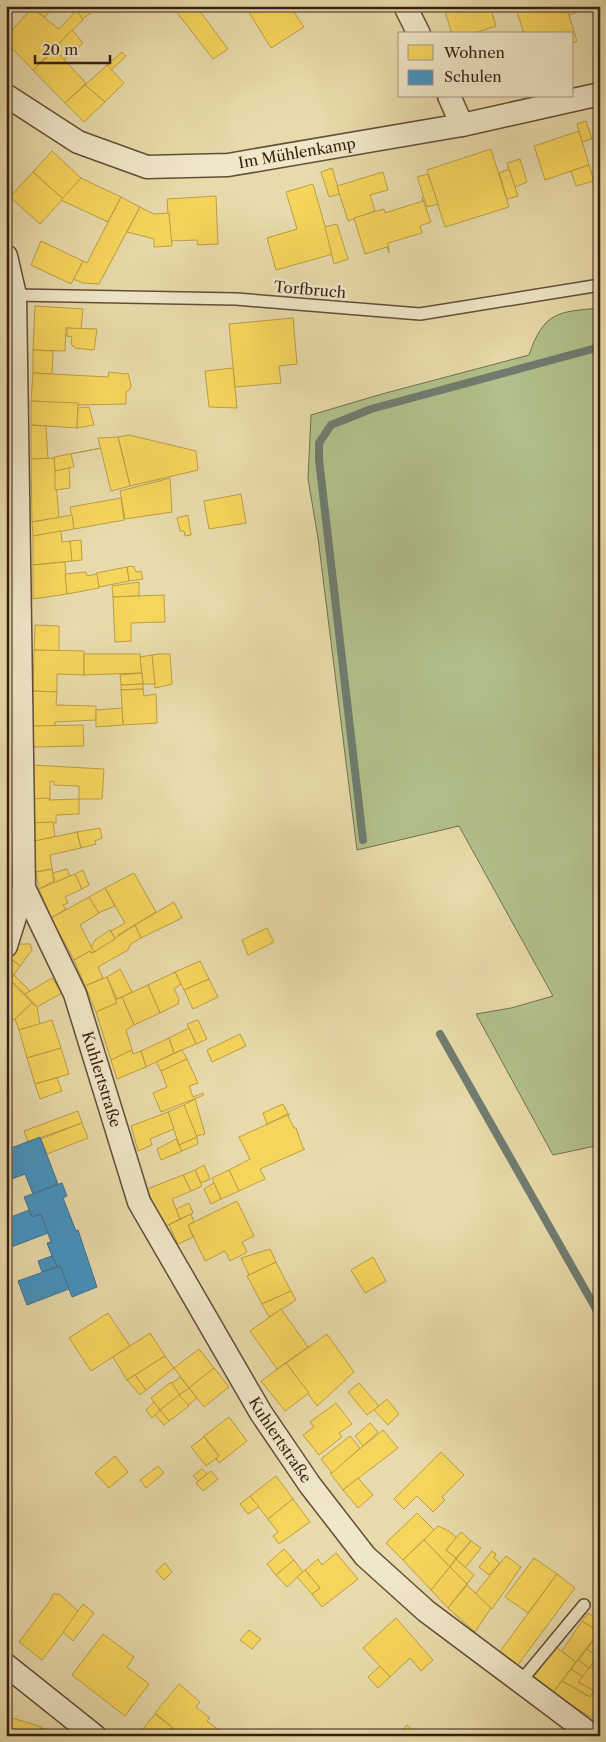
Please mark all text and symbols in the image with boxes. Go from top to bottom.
scale bar [35,32,110,64]
legend [398,32,574,98]
text: 20 m [42,40,78,59]
text: Wohnen [443,43,506,62]
text: Schulen [444,67,502,86]
street label: Im Mühlenkamp [237,133,357,172]
street label: Torfbruch [273,277,347,302]
street label: Kuhlertstraße [78,1029,125,1130]
street label: Kuhlertstraße [245,1393,316,1486]

